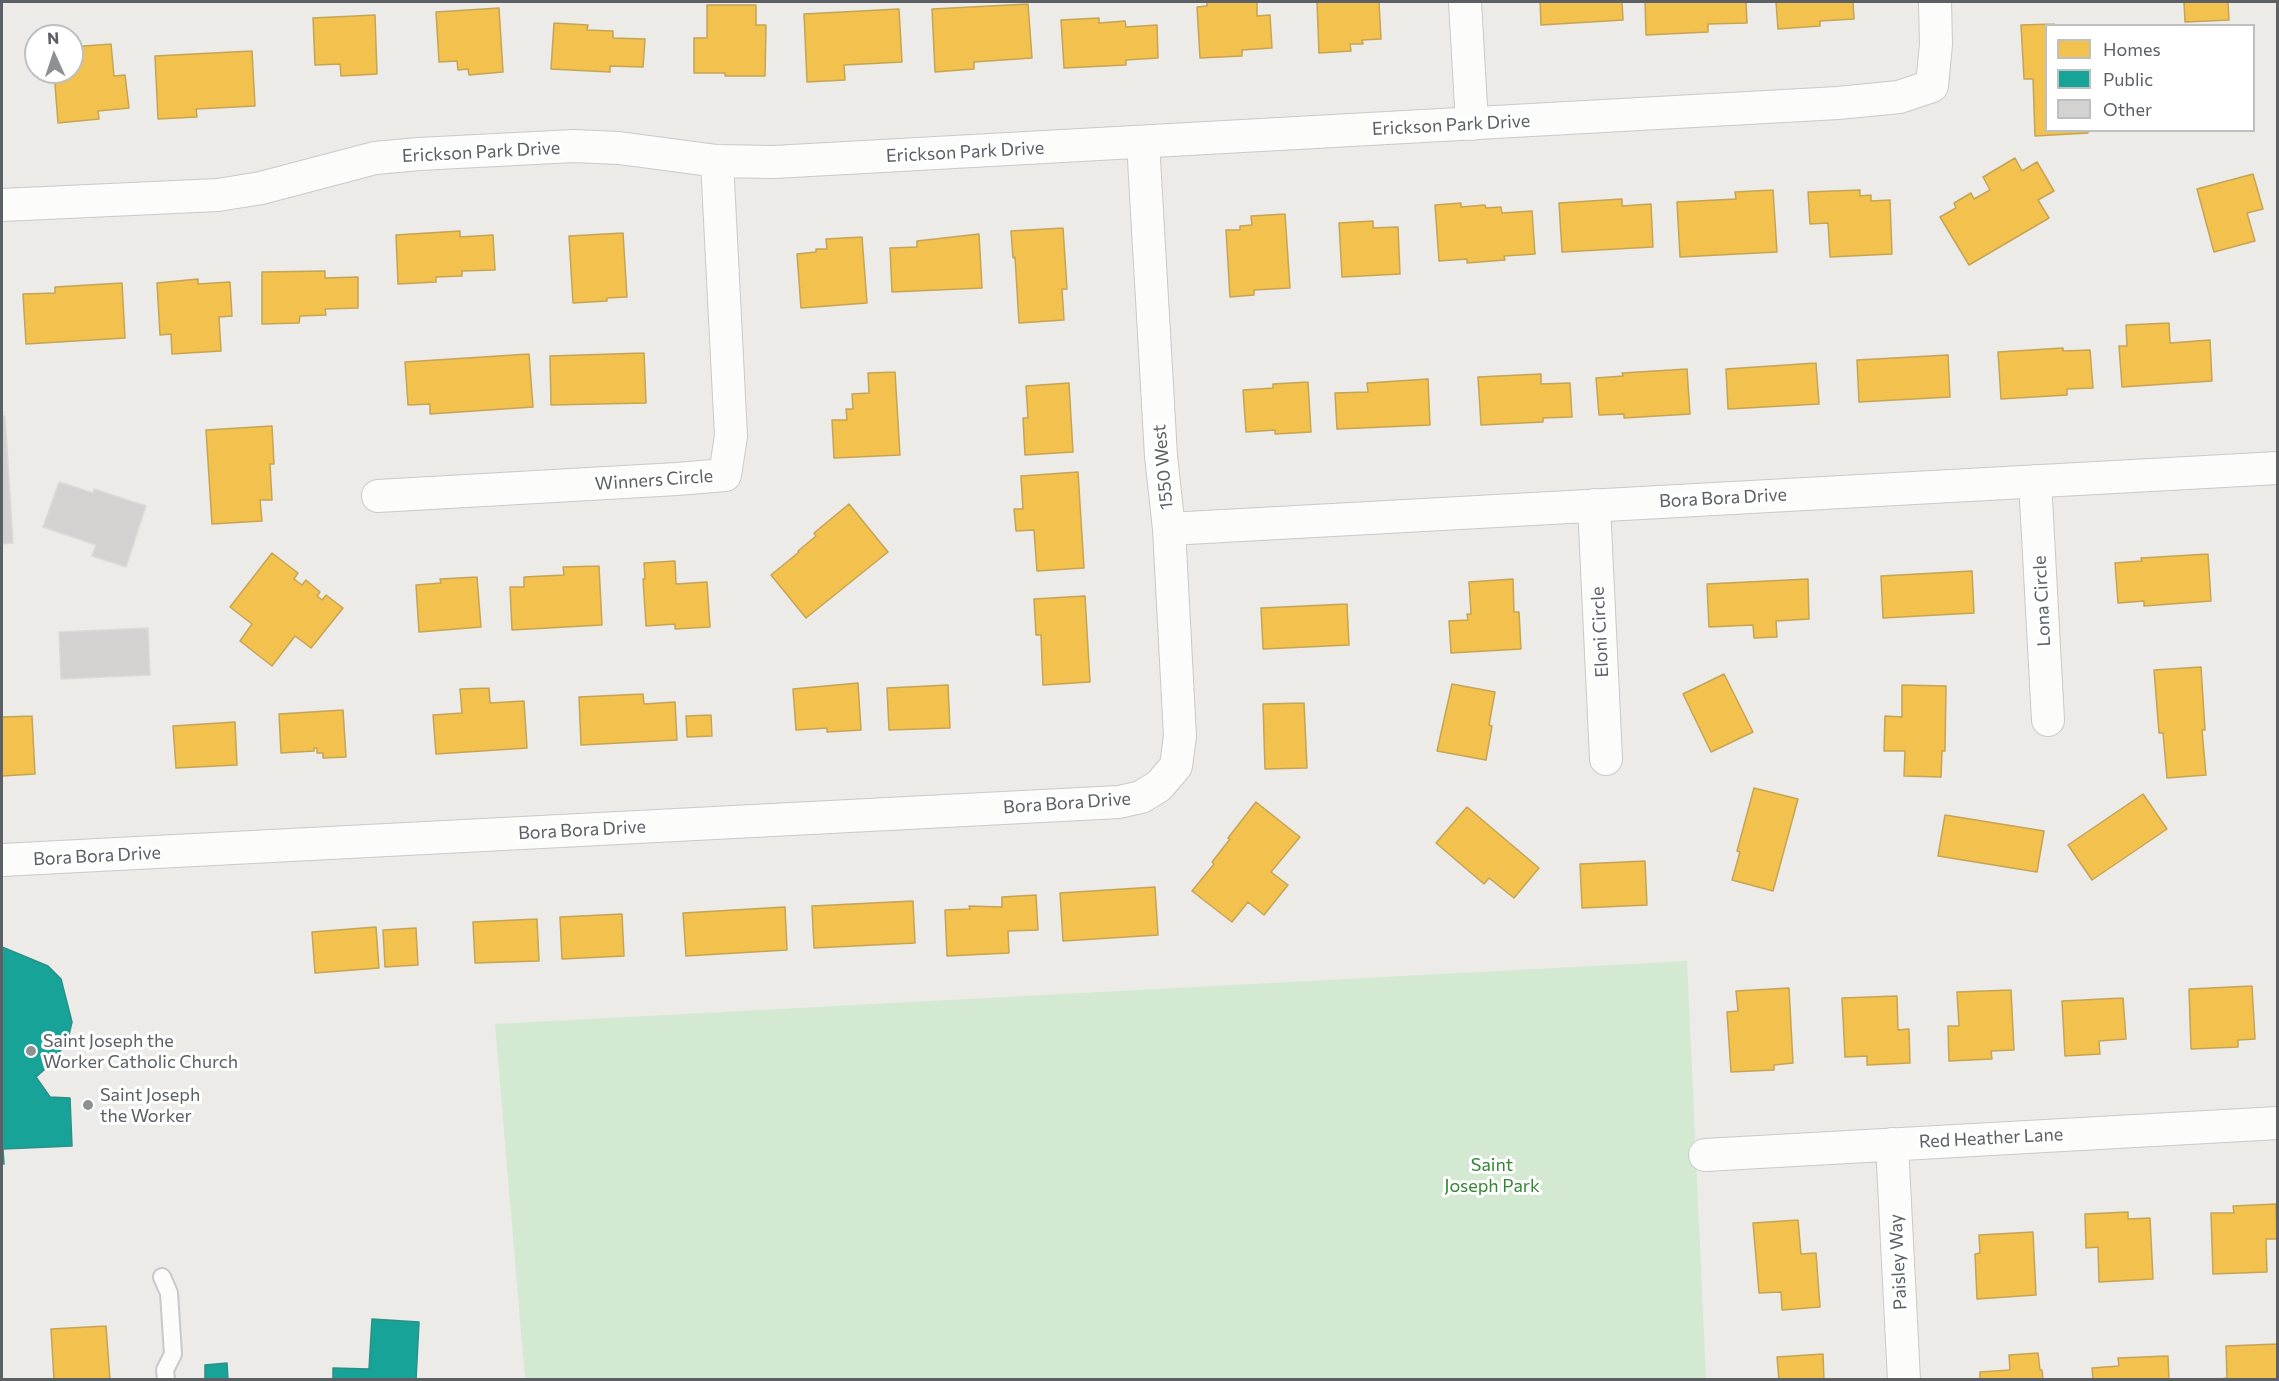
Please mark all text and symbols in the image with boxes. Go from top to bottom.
north arrow [24,24,84,84]
legend [2045,24,2255,132]
text: N [47,28,60,47]
text: Homes [2103,38,2161,60]
text: Public [2103,68,2153,90]
text: Other [2103,98,2152,120]
street label: Erickson Park Drive [1371,110,1531,140]
street label: Erickson Park Drive [401,137,561,167]
street label: Erickson Park Drive [885,137,1045,167]
street label: 1550 West [1149,423,1177,511]
street label: Winners Circle [594,465,714,495]
street label: Bora Bora Drive [1659,484,1787,512]
street label: Lona Circle [2029,555,2055,647]
street label: Eloni Circle [1587,586,1613,678]
street label: Bora Bora Drive [1002,788,1132,818]
street label: Bora Bora Drive [518,816,646,844]
street label: Bora Bora Drive [33,842,161,870]
place label: Saint Joseph the Worker Catholic Church [43,1030,238,1072]
marker: Saint Joseph the Worker Catholic Church [24,1044,38,1058]
place label: Saint Joseph the Worker [100,1084,200,1126]
marker: Saint Joseph the Worker [81,1098,95,1112]
street label: Red Heather Lane [1918,1123,2064,1153]
park label: Saint Joseph Park [1444,1154,1540,1196]
street label: Paisley Way [1885,1213,1911,1311]

